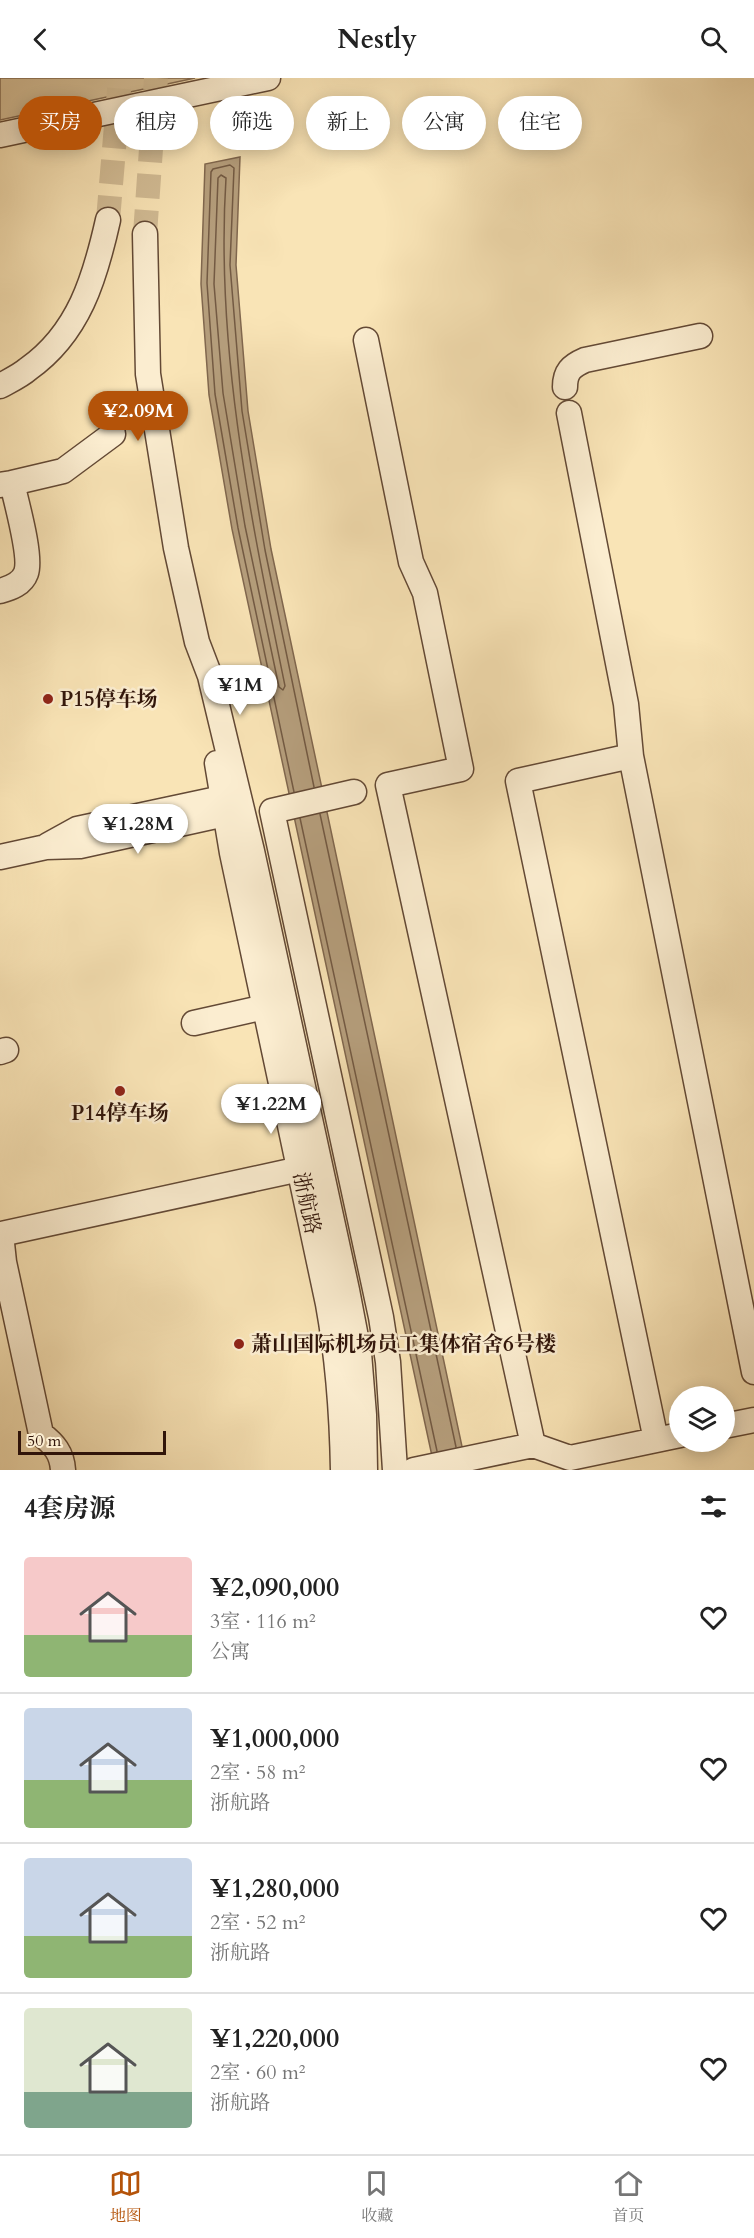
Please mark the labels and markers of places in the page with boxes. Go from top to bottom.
pin: ¥2.09M [89,391,187,442]
pin: ¥1M [211,665,269,716]
place label: P15停车场 [60,685,158,714]
marker: P15停车场 [41,692,55,706]
pin: ¥1.28M [89,804,187,855]
marker: P14停车场 [113,1084,127,1098]
pin: ¥1.22M [222,1084,320,1135]
place label: P14停车场 [71,1099,169,1128]
place label: 萧山国际机场员工集体宿舍6号楼 [251,1330,556,1359]
marker: 萧山国际机场员工集体宿舍6号楼 [232,1337,246,1351]

